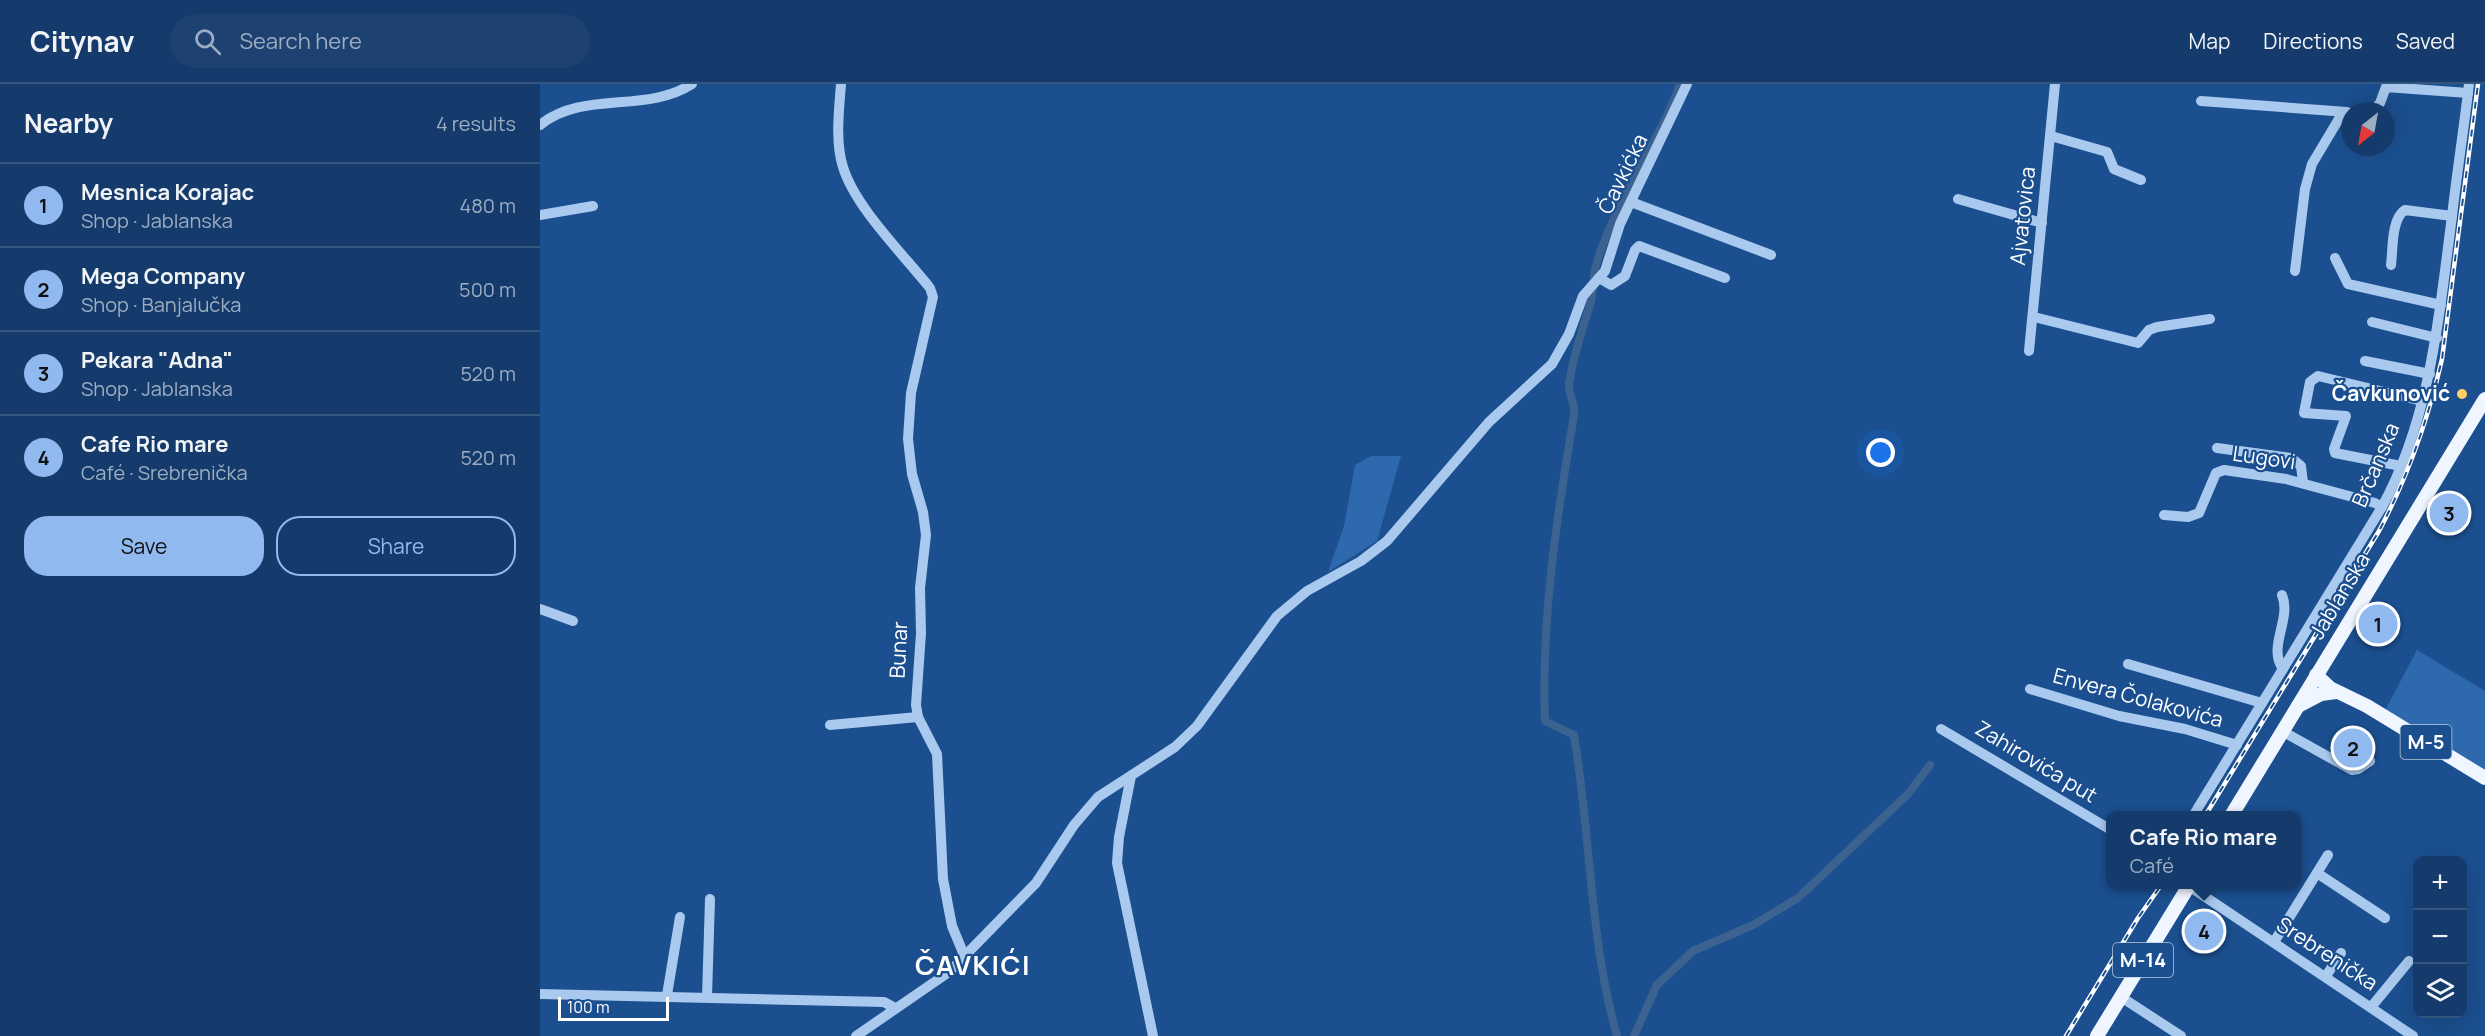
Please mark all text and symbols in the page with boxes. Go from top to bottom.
search box [170,14,590,68]
text: Citynav [30,22,134,60]
icon: search [191,25,224,58]
text: Search here [239,26,362,56]
text: Map [2189,27,2230,55]
text: Directions [2263,27,2363,55]
text: Saved [2396,27,2455,55]
north arrow [2341,102,2395,156]
text: Nearby [24,105,113,141]
text: 4 results [436,110,516,137]
street label: Čavkićka [1591,129,1654,218]
street label: Ajvatovica [2003,165,2041,267]
text: Mesnica Korajac [81,177,254,207]
text: 1 [39,192,48,219]
text: 480 m [459,192,516,219]
text: Shop · Jablanska [81,207,233,234]
text: Mega Company [81,261,245,291]
text: 2 [38,276,49,303]
text: 500 m [459,276,516,303]
text: Shop · Banjalučka [81,291,241,318]
text: Pekara "Adna" [81,345,233,375]
text: 3 [38,360,49,387]
text: 520 m [460,360,516,387]
text: Shop · Jablanska [81,375,233,402]
place label: Čavkunović [2332,379,2450,407]
marker: Čavkunović [2455,387,2469,401]
street label: Brčanska [2345,418,2405,511]
text: Cafe Rio mare [81,429,228,459]
your location [1866,438,1895,467]
street label: Lugovi [2231,439,2297,475]
text: 4 [37,444,50,471]
text: 520 m [460,444,516,471]
text: Café · Srebrenička [81,459,248,486]
pin: 3 [2430,490,2468,536]
button: Save [24,516,264,576]
button: Share [276,516,516,576]
street label: Jablanska [2302,547,2376,644]
pin: 1 [2358,602,2398,646]
street label: Bunar [883,620,913,679]
street label: Envera Čolakovića [2050,661,2226,733]
street label: Zahirovića put [1970,714,2103,809]
road number: M-5 [2400,725,2452,759]
pin: 2 [2334,726,2372,770]
popup [2106,811,2301,889]
text: Cafe Rio mare [2130,822,2277,852]
text: Café [2130,852,2174,879]
map controls [2413,856,2467,1018]
button: + [2413,856,2467,910]
pin: 4 [2184,908,2224,954]
street label: Srebrenička [2272,910,2384,996]
button: − [2413,910,2467,964]
road number: M-14 [2113,943,2173,977]
district label: ČAVKIĆI [915,946,1031,983]
button: layers [2413,964,2467,1018]
scale bar [558,994,669,1022]
text: 100 m [567,996,610,1018]

